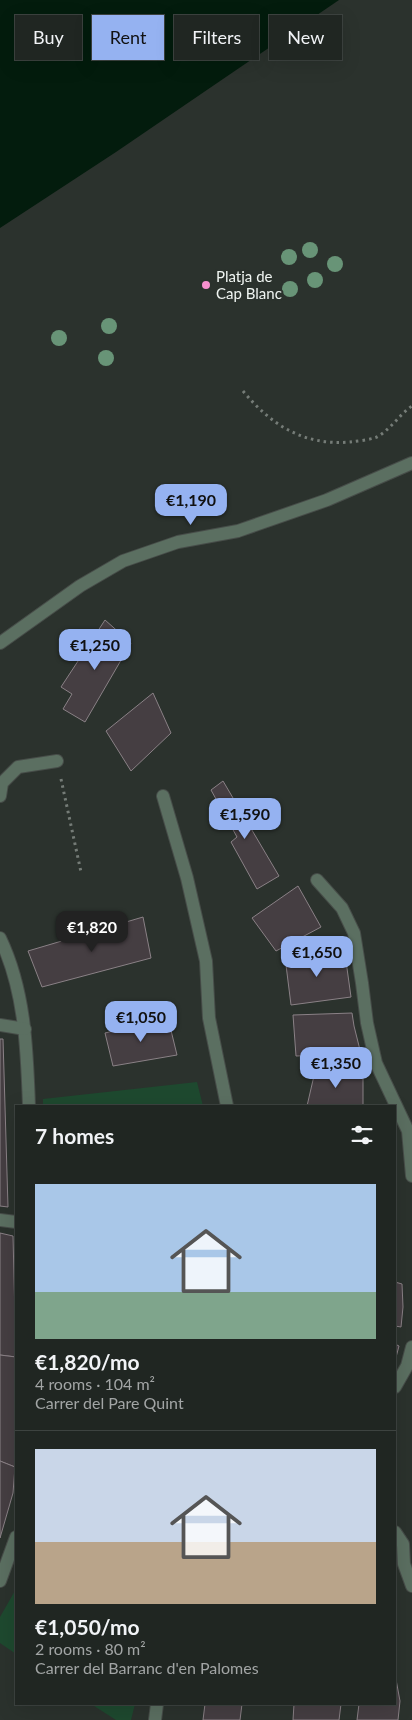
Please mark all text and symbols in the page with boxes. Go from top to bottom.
chip: Buy [15,15,82,60]
chip: Rent [92,15,164,60]
chip: Filters [174,15,259,60]
chip: New [269,15,342,60]
place label: Platja de Cap Blanc [216,267,282,302]
marker: Platja de Cap Blanc [200,279,212,291]
pin: €1,190 [150,484,232,526]
text: €1,190 [166,490,216,509]
pin: €1,250 [54,628,136,671]
text: €1,250 [70,635,120,654]
pin: €1,590 [204,798,286,840]
text: €1,590 [220,804,270,823]
pin: €1,820 [51,910,133,953]
text: €1,820 [67,917,117,936]
pin: €1,650 [276,936,358,978]
text: €1,650 [292,942,342,961]
pin: €1,050 [100,1000,182,1043]
text: €1,050 [116,1007,166,1026]
pin: €1,350 [295,1046,377,1089]
text: €1,350 [311,1053,361,1072]
icon: filters [348,1121,376,1149]
text: 7 homes [35,1123,114,1148]
icon: home [161,1216,251,1306]
text: €1,820/mo [35,1349,140,1374]
text: 4 rooms · 104 m² [35,1374,155,1393]
text: Carrer del Pare Quint [35,1393,184,1412]
icon: home [161,1482,251,1572]
text: €1,050/mo [35,1614,140,1639]
text: 2 rooms · 80 m² [35,1639,146,1658]
text: Carrer del Barranc d'en Palomes [35,1658,259,1677]

